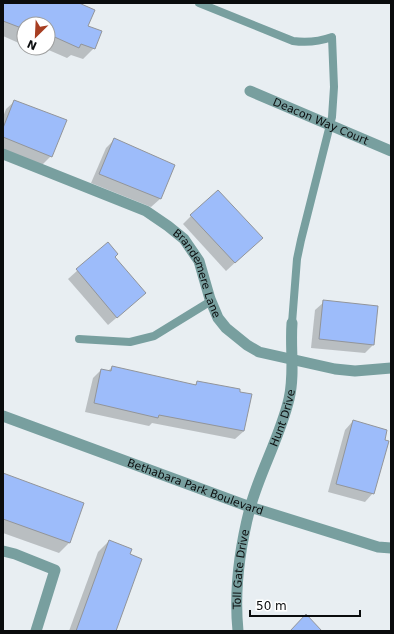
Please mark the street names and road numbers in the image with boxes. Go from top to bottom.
street label: Deacon Way Court [271,96,371,148]
street label: Brandemere Lane [170,227,223,320]
street label: Hunt Drive [268,388,298,449]
street label: Bethabara Park Boulevard [125,456,265,518]
street label: Toll Gate Drive [231,528,252,610]

